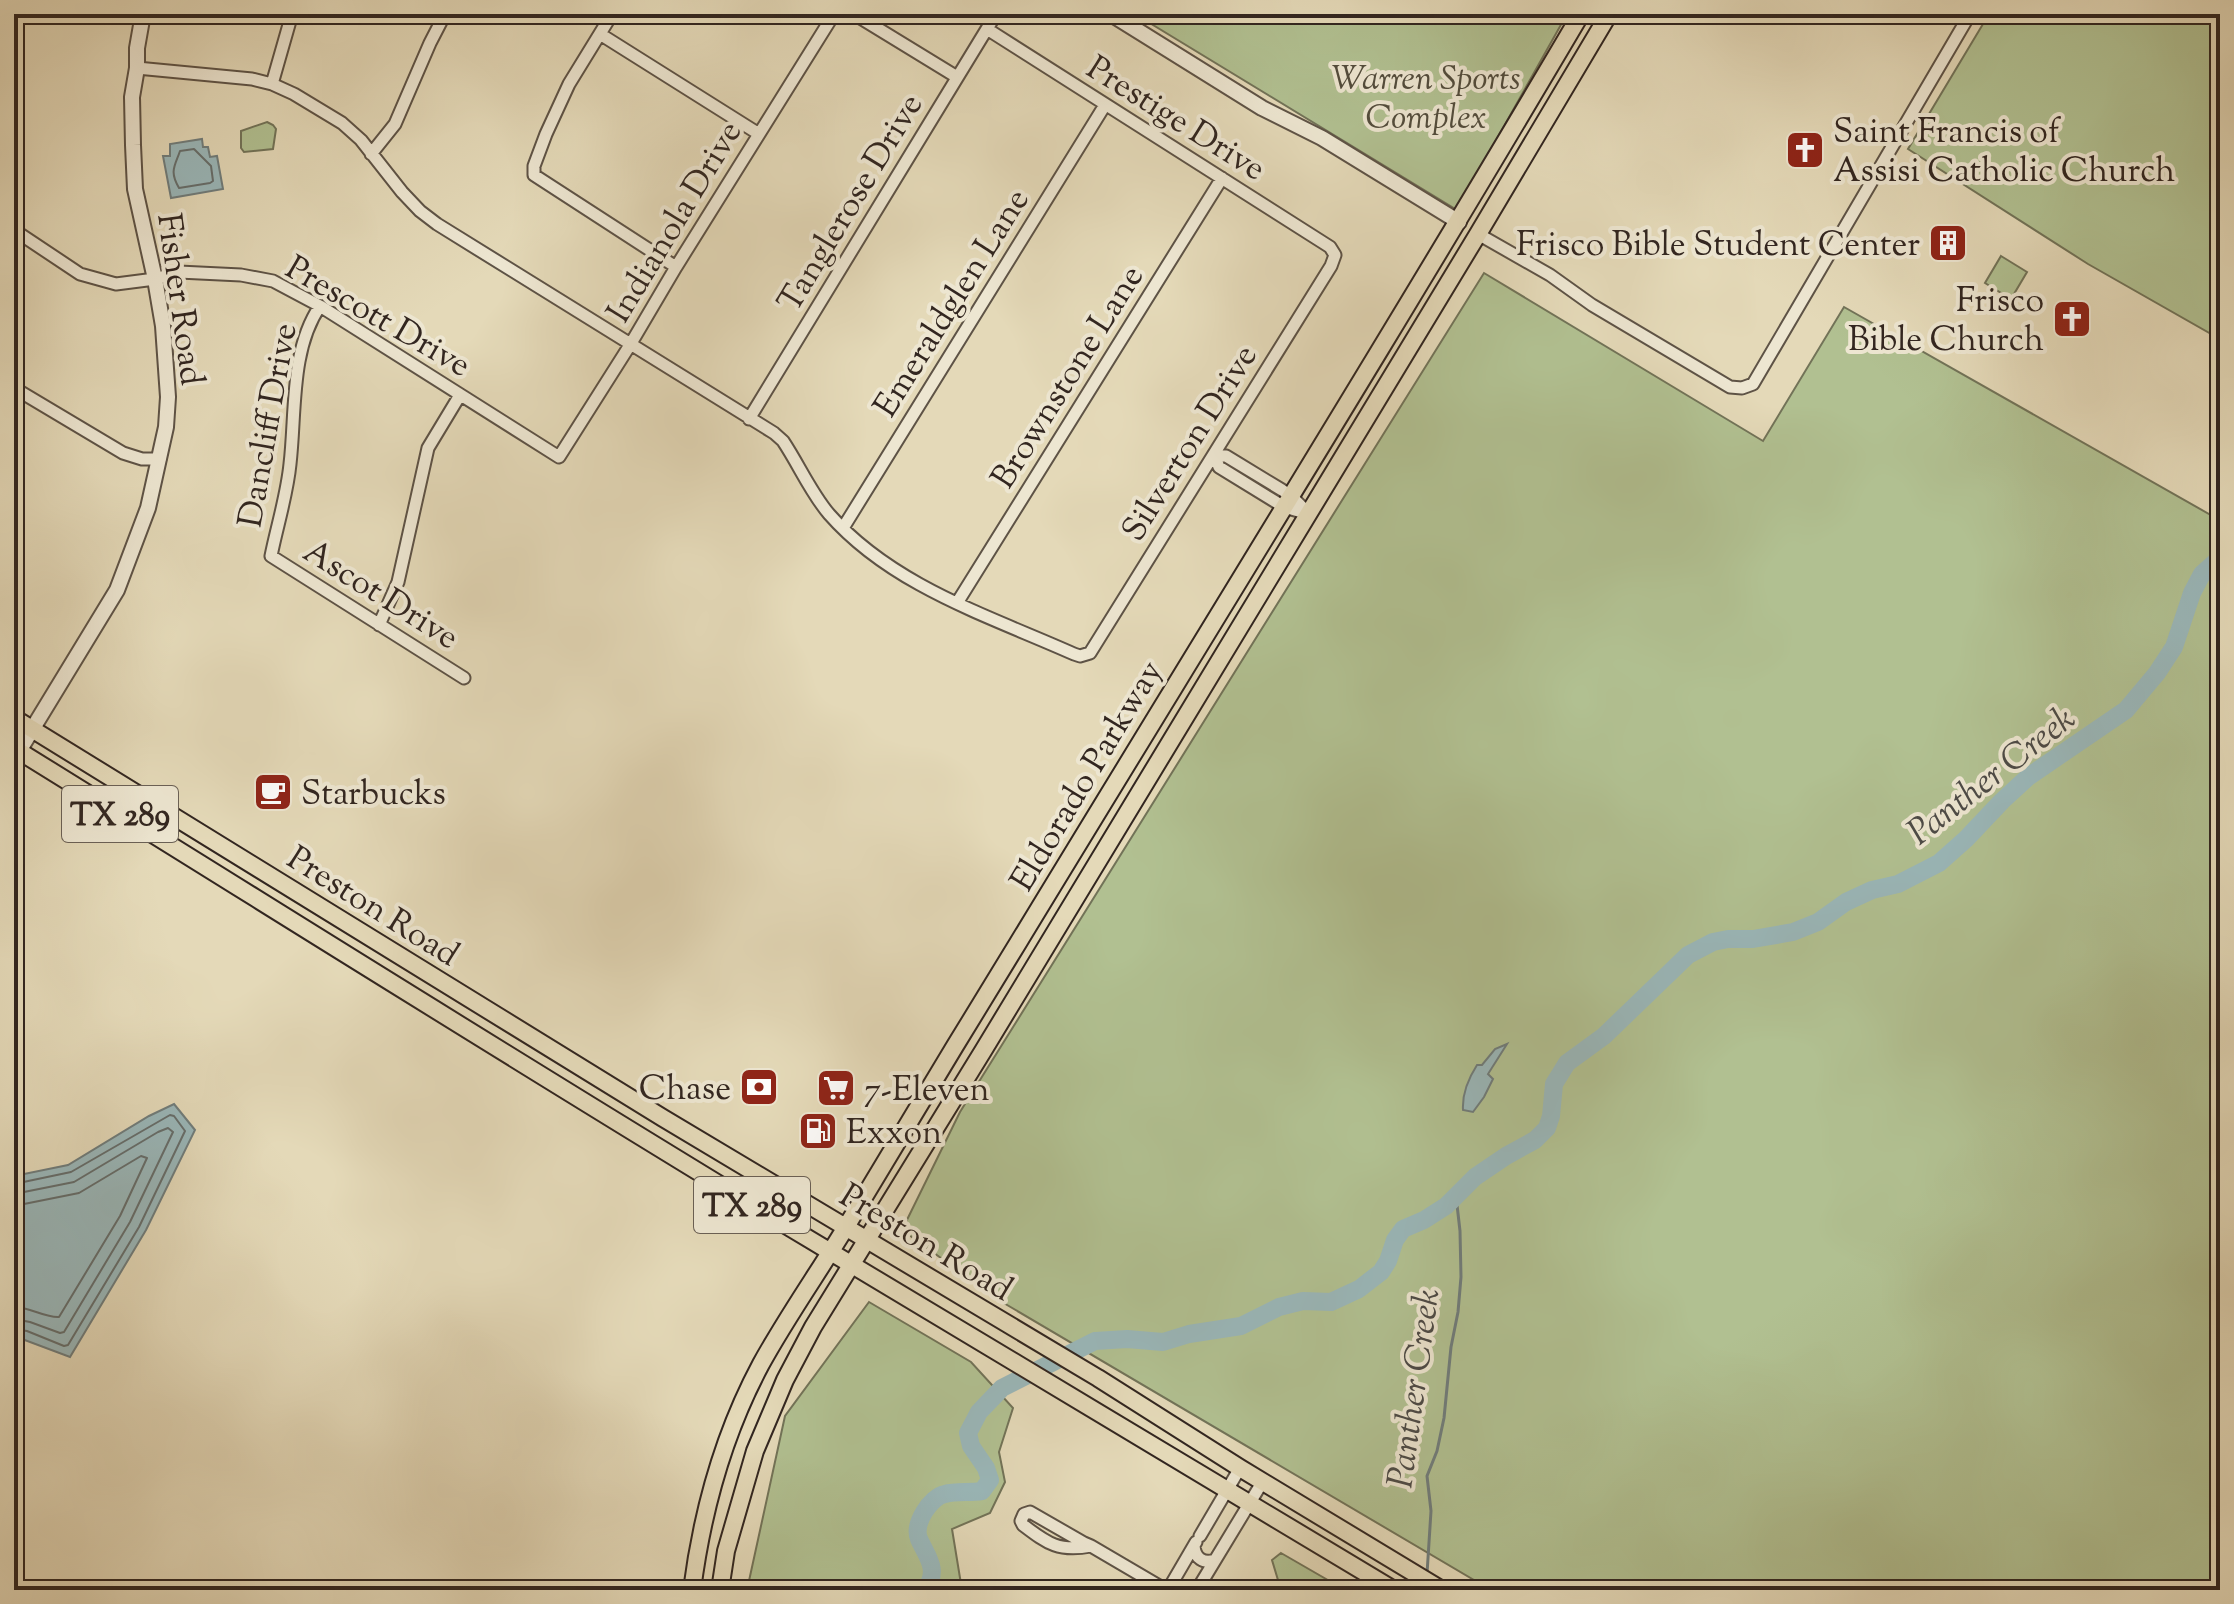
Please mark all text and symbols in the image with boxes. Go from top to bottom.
street label: Prestige Drive [1076,45,1274,195]
park label: Warren Sports Complex [1331,56,1521,144]
street label: Tanglerose Drive [767,85,937,323]
place label: Saint Francis of Assisi Catholic Church [1833,109,2175,197]
street label: Indianola Drive [596,113,756,333]
church icon: Saint Francis of Assisi Catholic Church [1784,129,1826,171]
street label: Emeraldglen Lane [863,180,1043,428]
street label: Fisher Road [142,210,215,389]
place label: Frisco Bible Student Center [1516,222,1920,271]
building icon: Frisco Bible Student Center [1927,222,1969,264]
street label: Prescott Drive [275,245,479,391]
street label: Brownstone Lane [980,257,1157,499]
place label: Frisco Bible Church [1848,278,2044,366]
church icon: Frisco Bible Church [2051,298,2093,340]
street label: Dancliff Drive [227,320,311,531]
street label: Silverton Drive [1111,336,1271,552]
street label: Ascot Drive [293,529,468,663]
street label: Eldorado Parkway [1000,652,1176,902]
water label: Panther Creek [1897,695,2088,859]
cafe icon: Starbucks [252,771,294,813]
place label: Starbucks [301,771,446,820]
road number: TX 289 [62,786,178,842]
street label: Preston Road [277,836,468,980]
place label: Chase [639,1066,731,1115]
bank icon: Chase [738,1066,780,1108]
supermarket icon: 7-Eleven [815,1067,857,1109]
place label: 7-Eleven [864,1067,990,1116]
fuel station icon: Exxon [797,1110,839,1152]
place label: Exxon [846,1110,942,1159]
street label: Preston Road [829,1173,1021,1315]
road number: TX 289 [694,1177,810,1233]
water label: Panther Creek [1376,1286,1456,1491]

